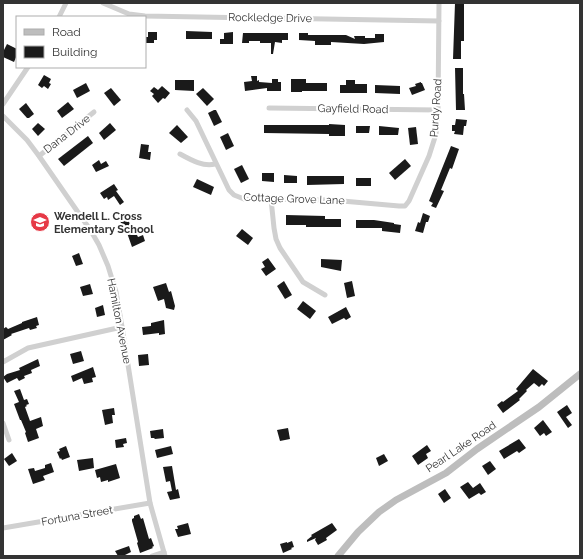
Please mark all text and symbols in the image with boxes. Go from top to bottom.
street label: Rockledge Drive [228,11,313,25]
legend [16,16,146,68]
text: Road [52,25,81,39]
text: Building [52,45,98,59]
street label: Purdy Road [427,78,445,138]
street label: Gayfield Road [318,102,389,116]
street label: Dana Drive [41,112,93,156]
street label: Cottage Grove Lane [243,191,346,207]
place label: Wendell L. Cross Elementary School [54,210,154,236]
school or university icon: Wendell L. Cross Elementary School [29,211,51,233]
street label: Hamilton Avenue [104,277,134,366]
street label: Pearl Lake Road [423,419,499,475]
street label: Fortuna Street [40,503,114,529]

